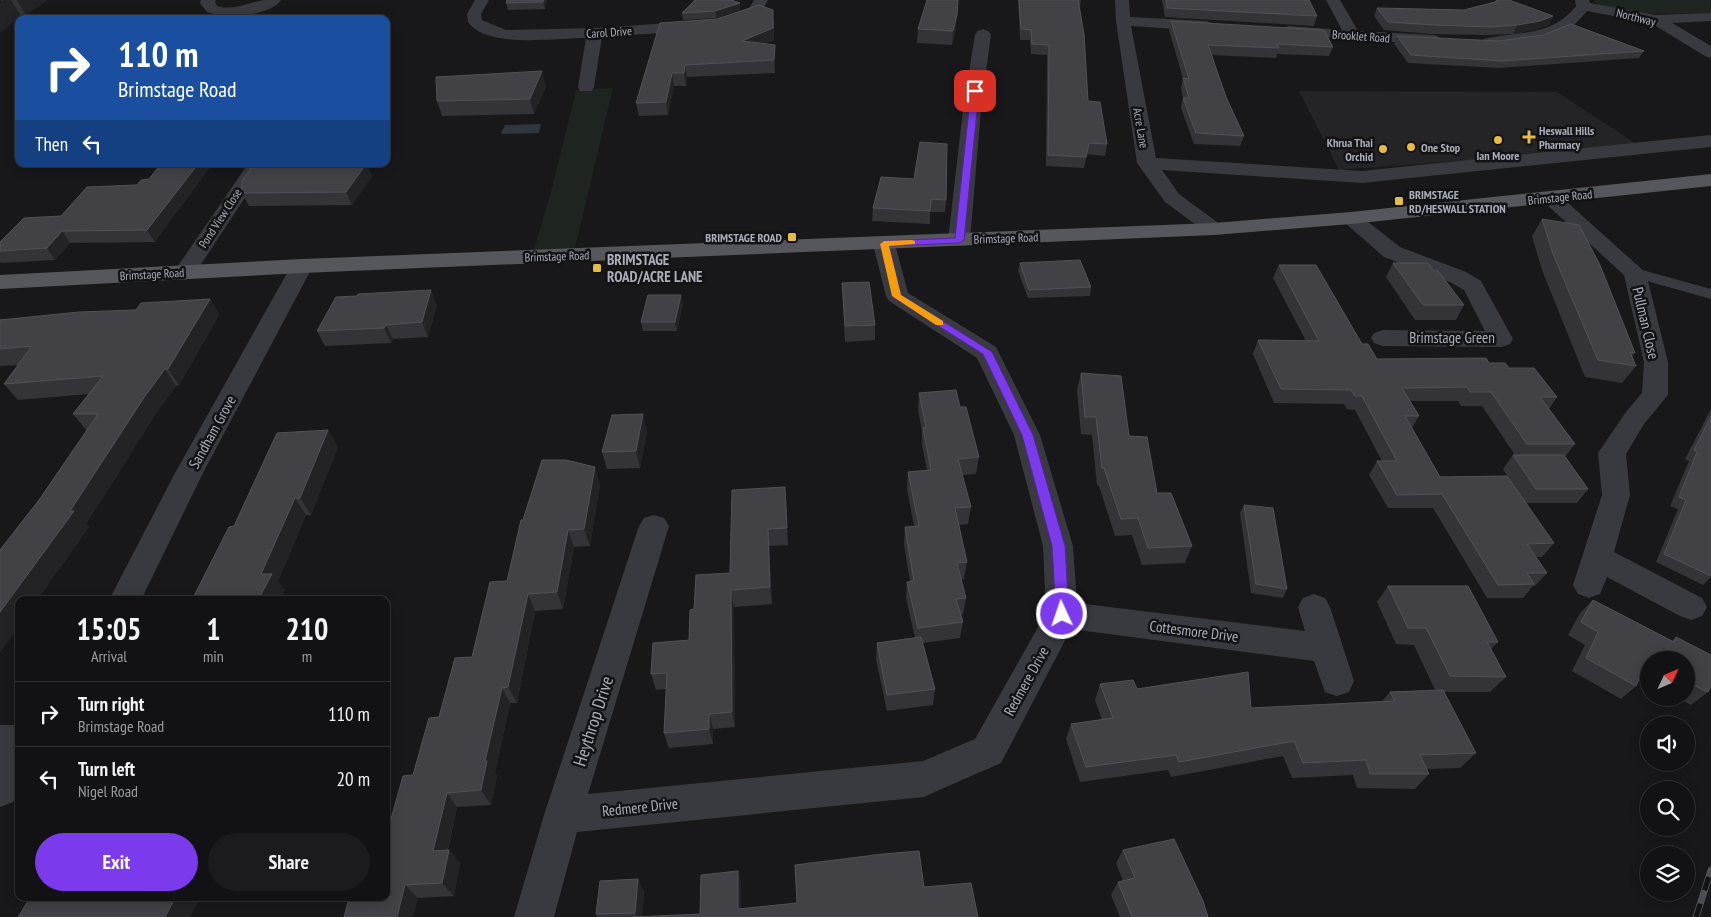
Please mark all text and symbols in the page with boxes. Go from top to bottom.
street label: Northway [1615,5,1658,29]
street label: Carol Drive [586,23,632,41]
street label: Brooklet Road [1332,26,1390,46]
text: 110 m [118,31,199,77]
icon: right [35,35,100,100]
pin [954,70,996,112]
text: Brimstage Road [118,75,237,103]
icon: arrive [961,77,989,105]
street label: Acre Lane [1130,107,1152,149]
place label: Heswall Hills Pharmacy [1539,123,1594,152]
icon: left [78,130,106,158]
marker: Heswall Hills Pharmacy [1523,131,1535,143]
text: Then [35,132,68,156]
marker: Ian Moore [1492,134,1504,146]
place label: Khrua Thai Orchid [1327,135,1373,164]
place label: One Stop [1421,140,1461,155]
marker: One Stop [1405,141,1417,153]
marker: Khrua Thai Orchid [1377,143,1389,155]
place label: Ian Moore [1477,148,1519,163]
street label: Pond View Close [195,185,245,251]
street label: Brimstage Road [1527,186,1593,208]
place label: BRIMSTAGE RD/HESWALL STATION [1409,187,1506,216]
marker: BRIMSTAGE RD/HESWALL STATION [1393,195,1405,207]
street label: Brimstage Road [973,229,1039,247]
place label: BRIMSTAGE ROAD [705,230,783,245]
marker: BRIMSTAGE ROAD [786,231,798,243]
street label: Brimstage Road [524,247,590,265]
place label: BRIMSTAGE ROAD/ACRE LANE [607,250,703,286]
marker: BRIMSTAGE ROAD/ACRE LANE [591,262,603,274]
street label: Brimstage Road [119,265,185,283]
street label: Pullman Close [1628,285,1664,361]
street label: Brimstage Green [1409,328,1495,347]
street label: Sandham Grove [184,392,240,472]
position arrow [1035,587,1087,639]
text: 15:05 [77,609,141,648]
text: 1 [206,609,221,648]
text: 210 [285,609,328,648]
street label: Cottesmore Drive [1149,616,1239,646]
street label: Redmere Drive [999,643,1053,719]
text: Arrival [91,646,127,666]
text: min [203,646,224,666]
text: m [302,646,312,666]
north arrow [1640,651,1695,706]
map controls [1640,651,1695,901]
street label: Heythrop Drive [568,673,618,769]
text: Turn right [78,692,144,716]
icon: right [35,700,63,728]
text: 110 m [328,702,370,726]
text: Brimstage Road [78,716,164,736]
button: sound [1640,716,1695,771]
text: Turn left [78,757,135,781]
icon: left [35,765,63,793]
text: 20 m [337,767,370,791]
text: Nigel Road [78,781,138,801]
button: search [1640,781,1695,836]
street label: Redmere Drive [601,794,679,820]
button: Exit [35,833,198,891]
button: Share [208,833,370,891]
button: layers [1640,846,1695,901]

